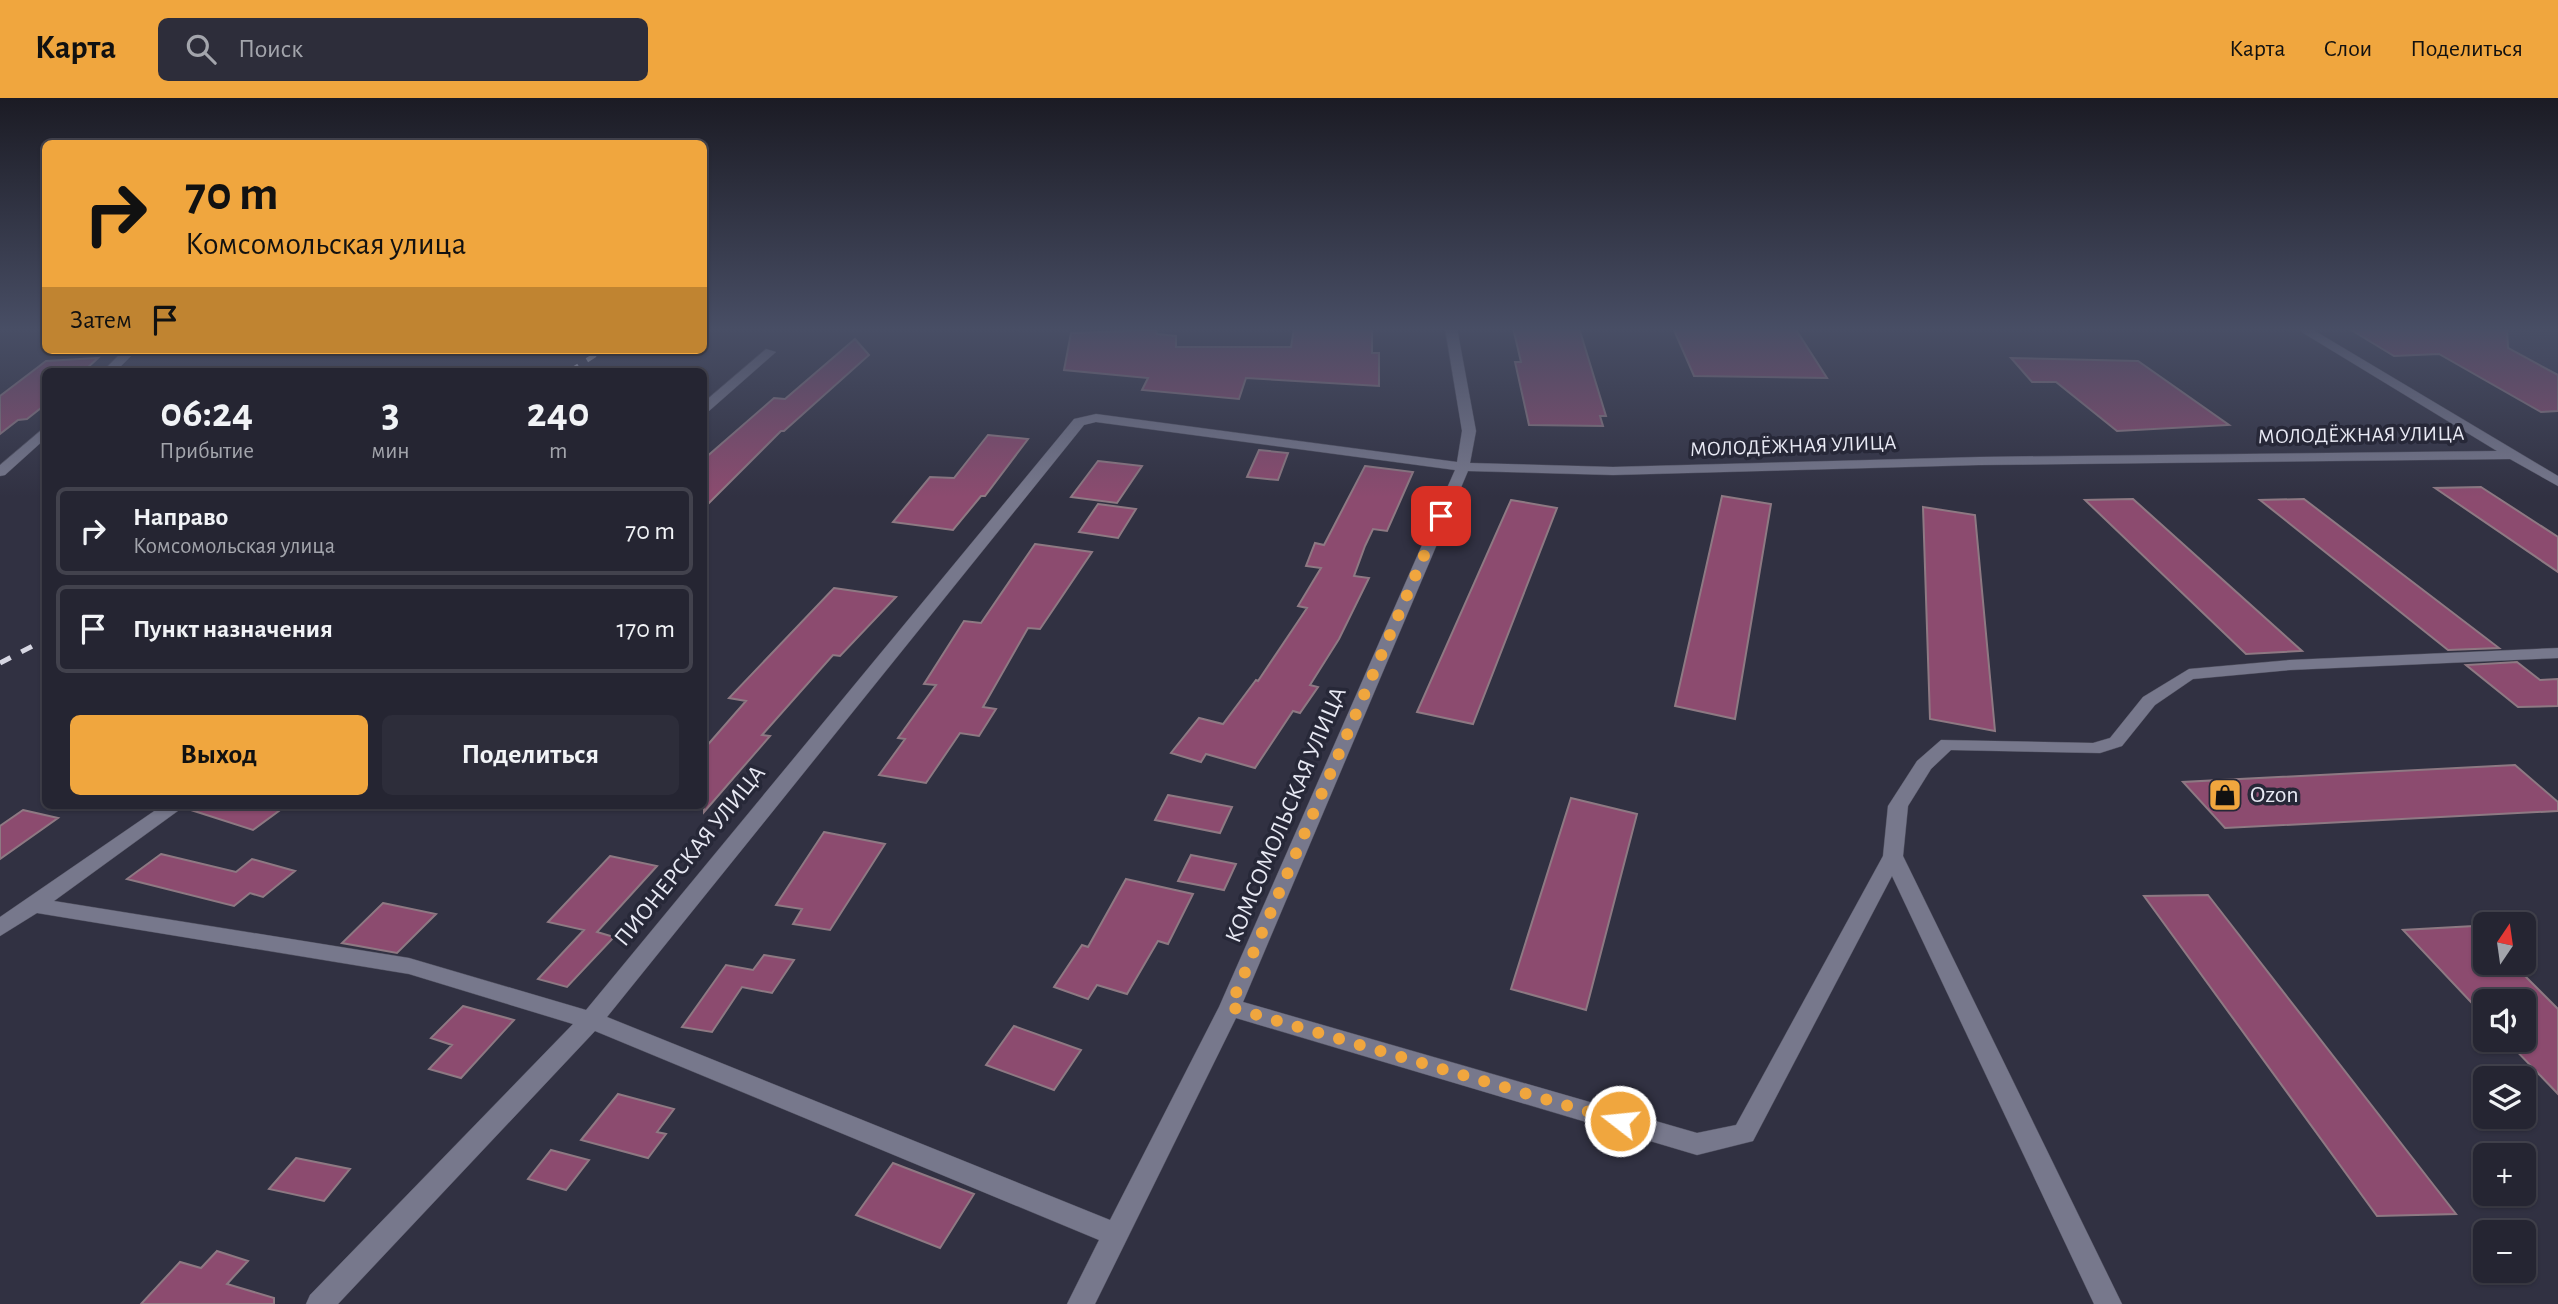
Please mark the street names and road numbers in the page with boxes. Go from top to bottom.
street label: МОЛОДЁЖНАЯ УЛИЦА [2257,422,2465,447]
street label: МОЛОДЁЖНАЯ УЛИЦА [1689,431,1897,460]
street label: КОМСОМОЛЬСКАЯ УЛИЦА [1221,684,1351,946]
street label: ПИОНЕРСКАЯ УЛИЦА [610,761,770,951]

